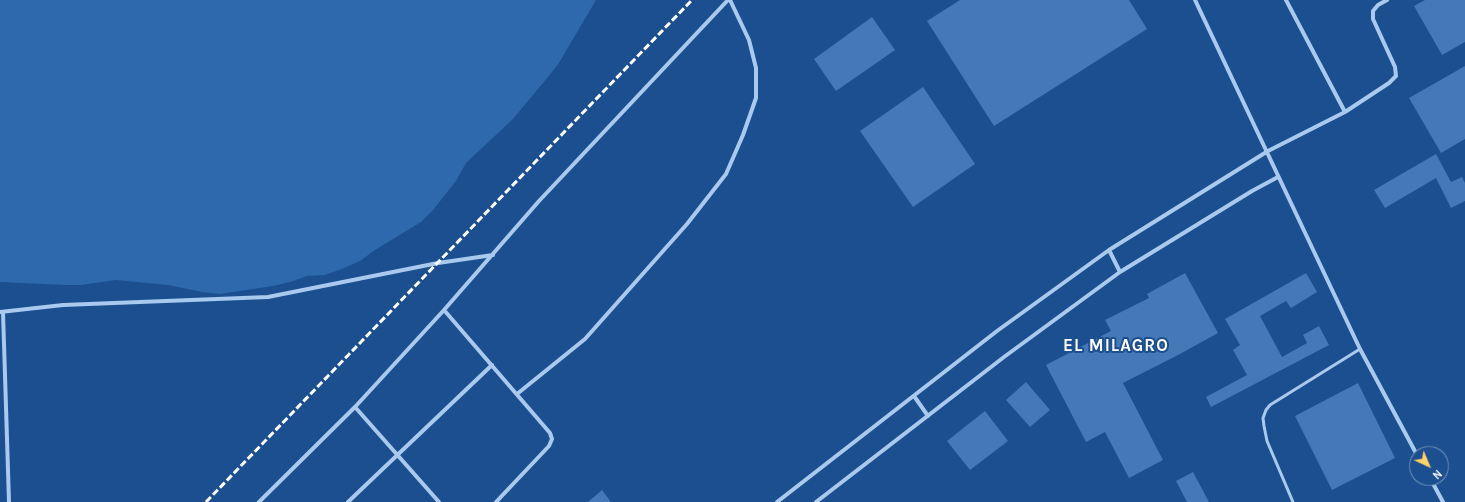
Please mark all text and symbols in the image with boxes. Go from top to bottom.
district label: EL MILAGRO [1063,336,1169,356]
north arrow [1409,446,1449,486]
text: N [1430,467,1444,482]

